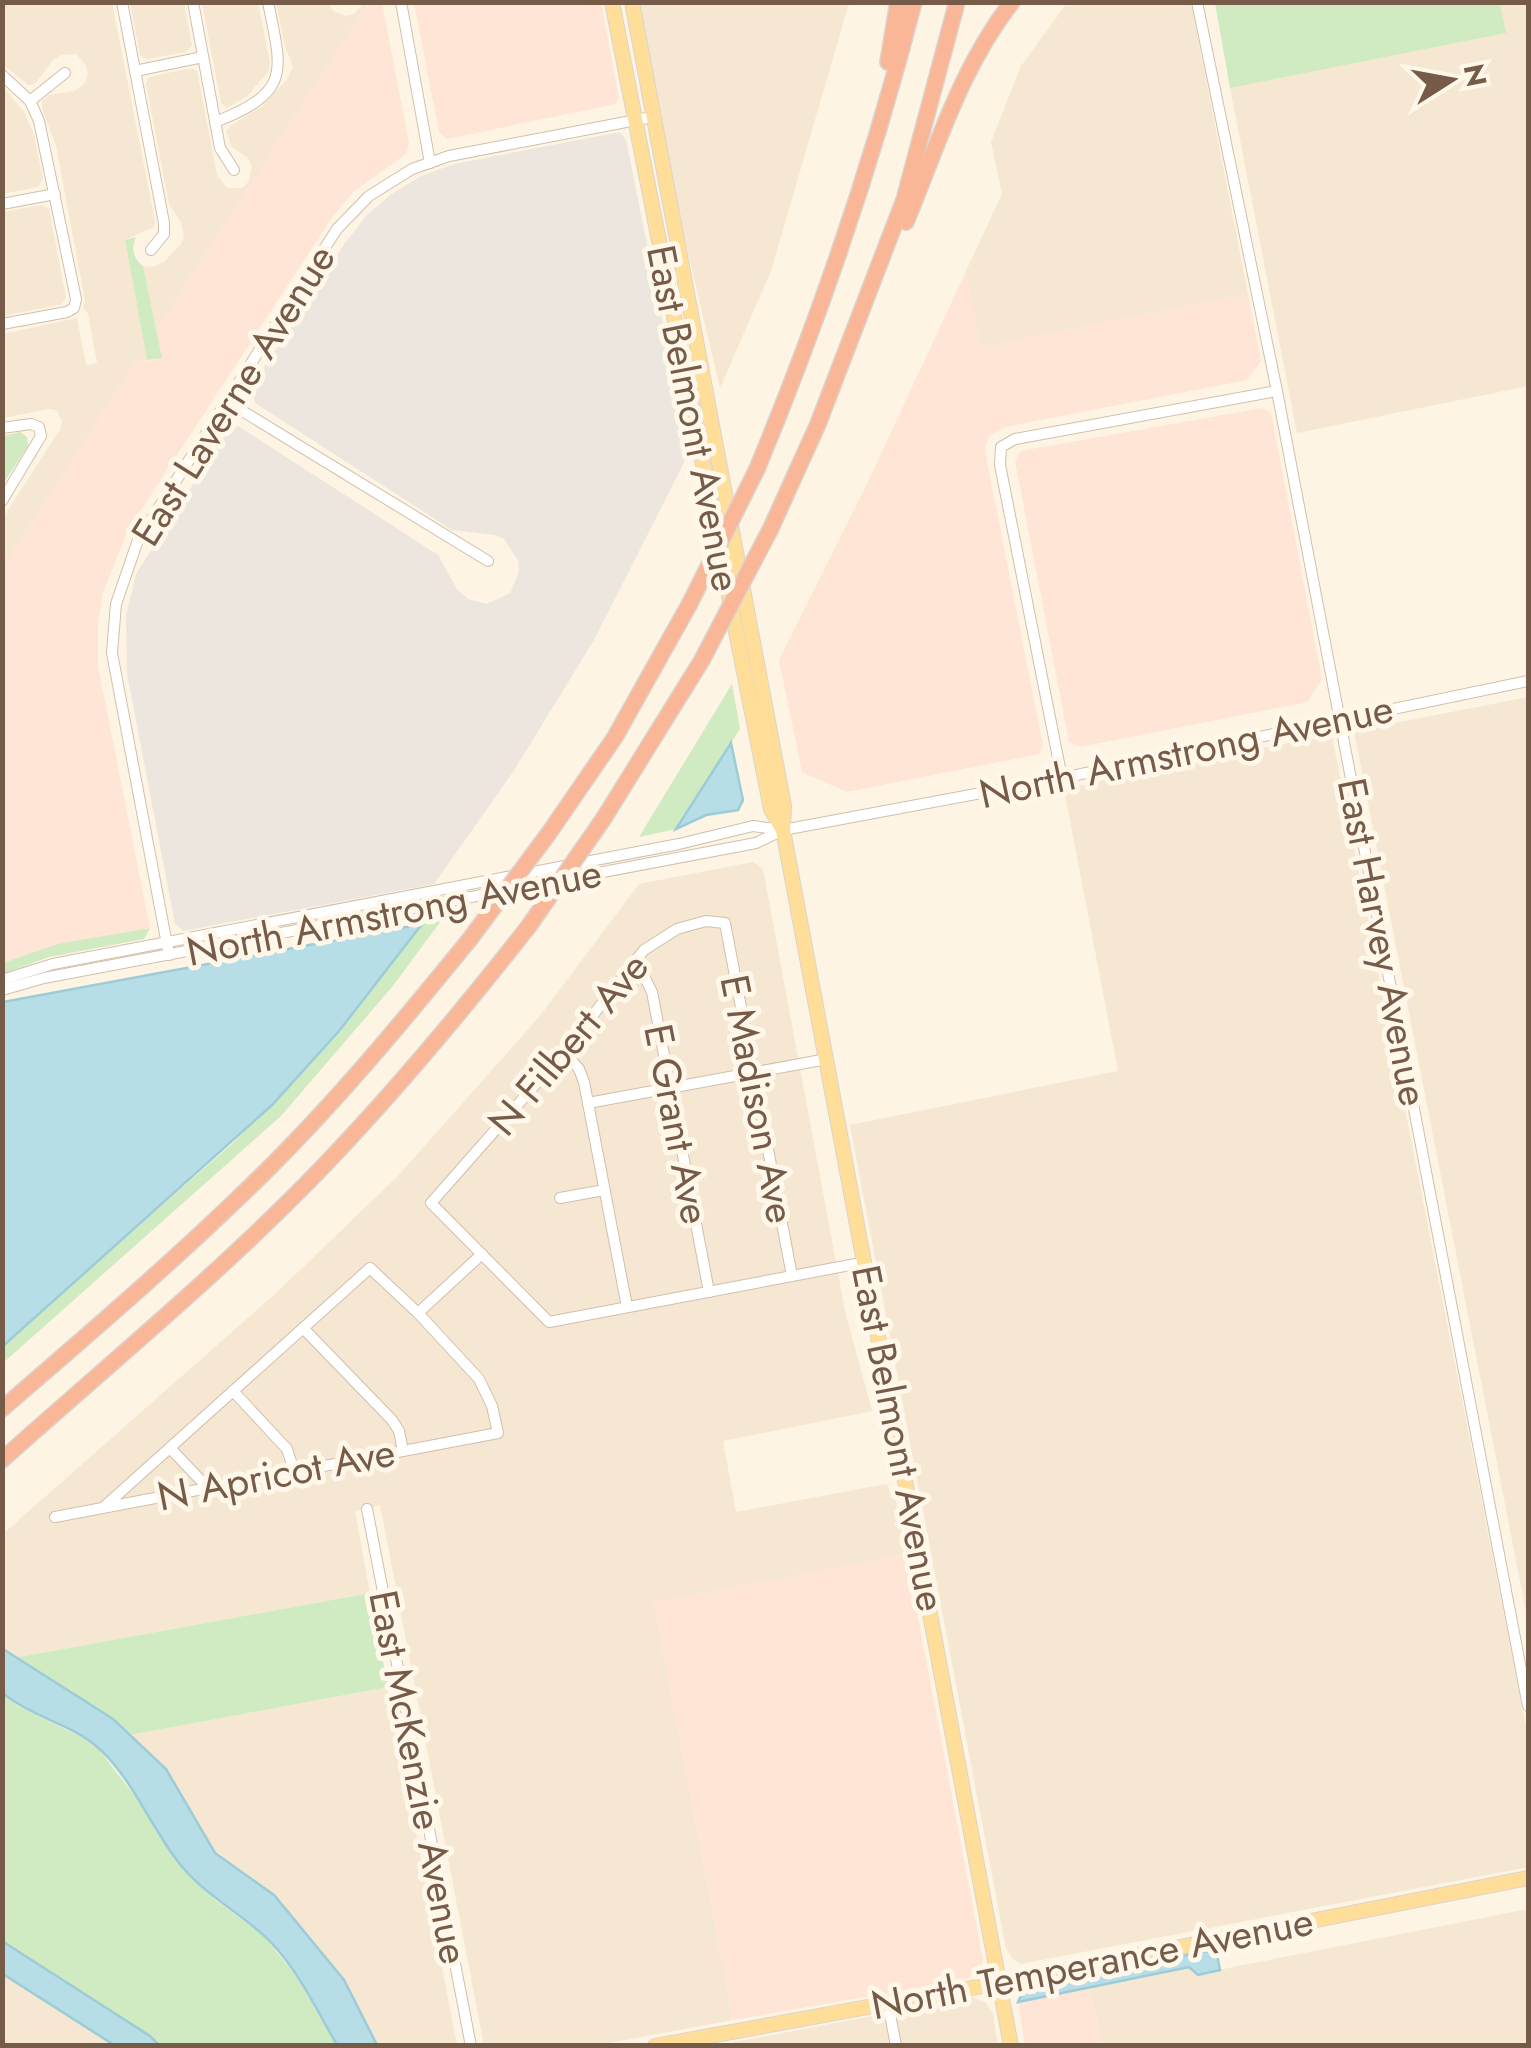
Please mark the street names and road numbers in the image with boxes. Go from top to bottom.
street label: East Laverne Avenue [117,233,349,557]
street label: East Belmont Avenue [632,240,756,596]
street label: North Armstrong Avenue [974,679,1398,823]
street label: East Harvey Avenue [1323,773,1443,1111]
street label: North Armstrong Avenue [182,843,606,981]
street label: N Filbert Ave [474,940,662,1148]
street label: E Madison Ave [706,970,810,1228]
street label: E Grant Ave [629,1019,725,1229]
street label: East Belmont Avenue [837,1260,961,1616]
street label: N Apricot Ave [152,1423,400,1525]
street label: East McKenzie Avenue [354,1585,484,1969]
street label: North Temperance Avenue [866,1892,1318,2034]

